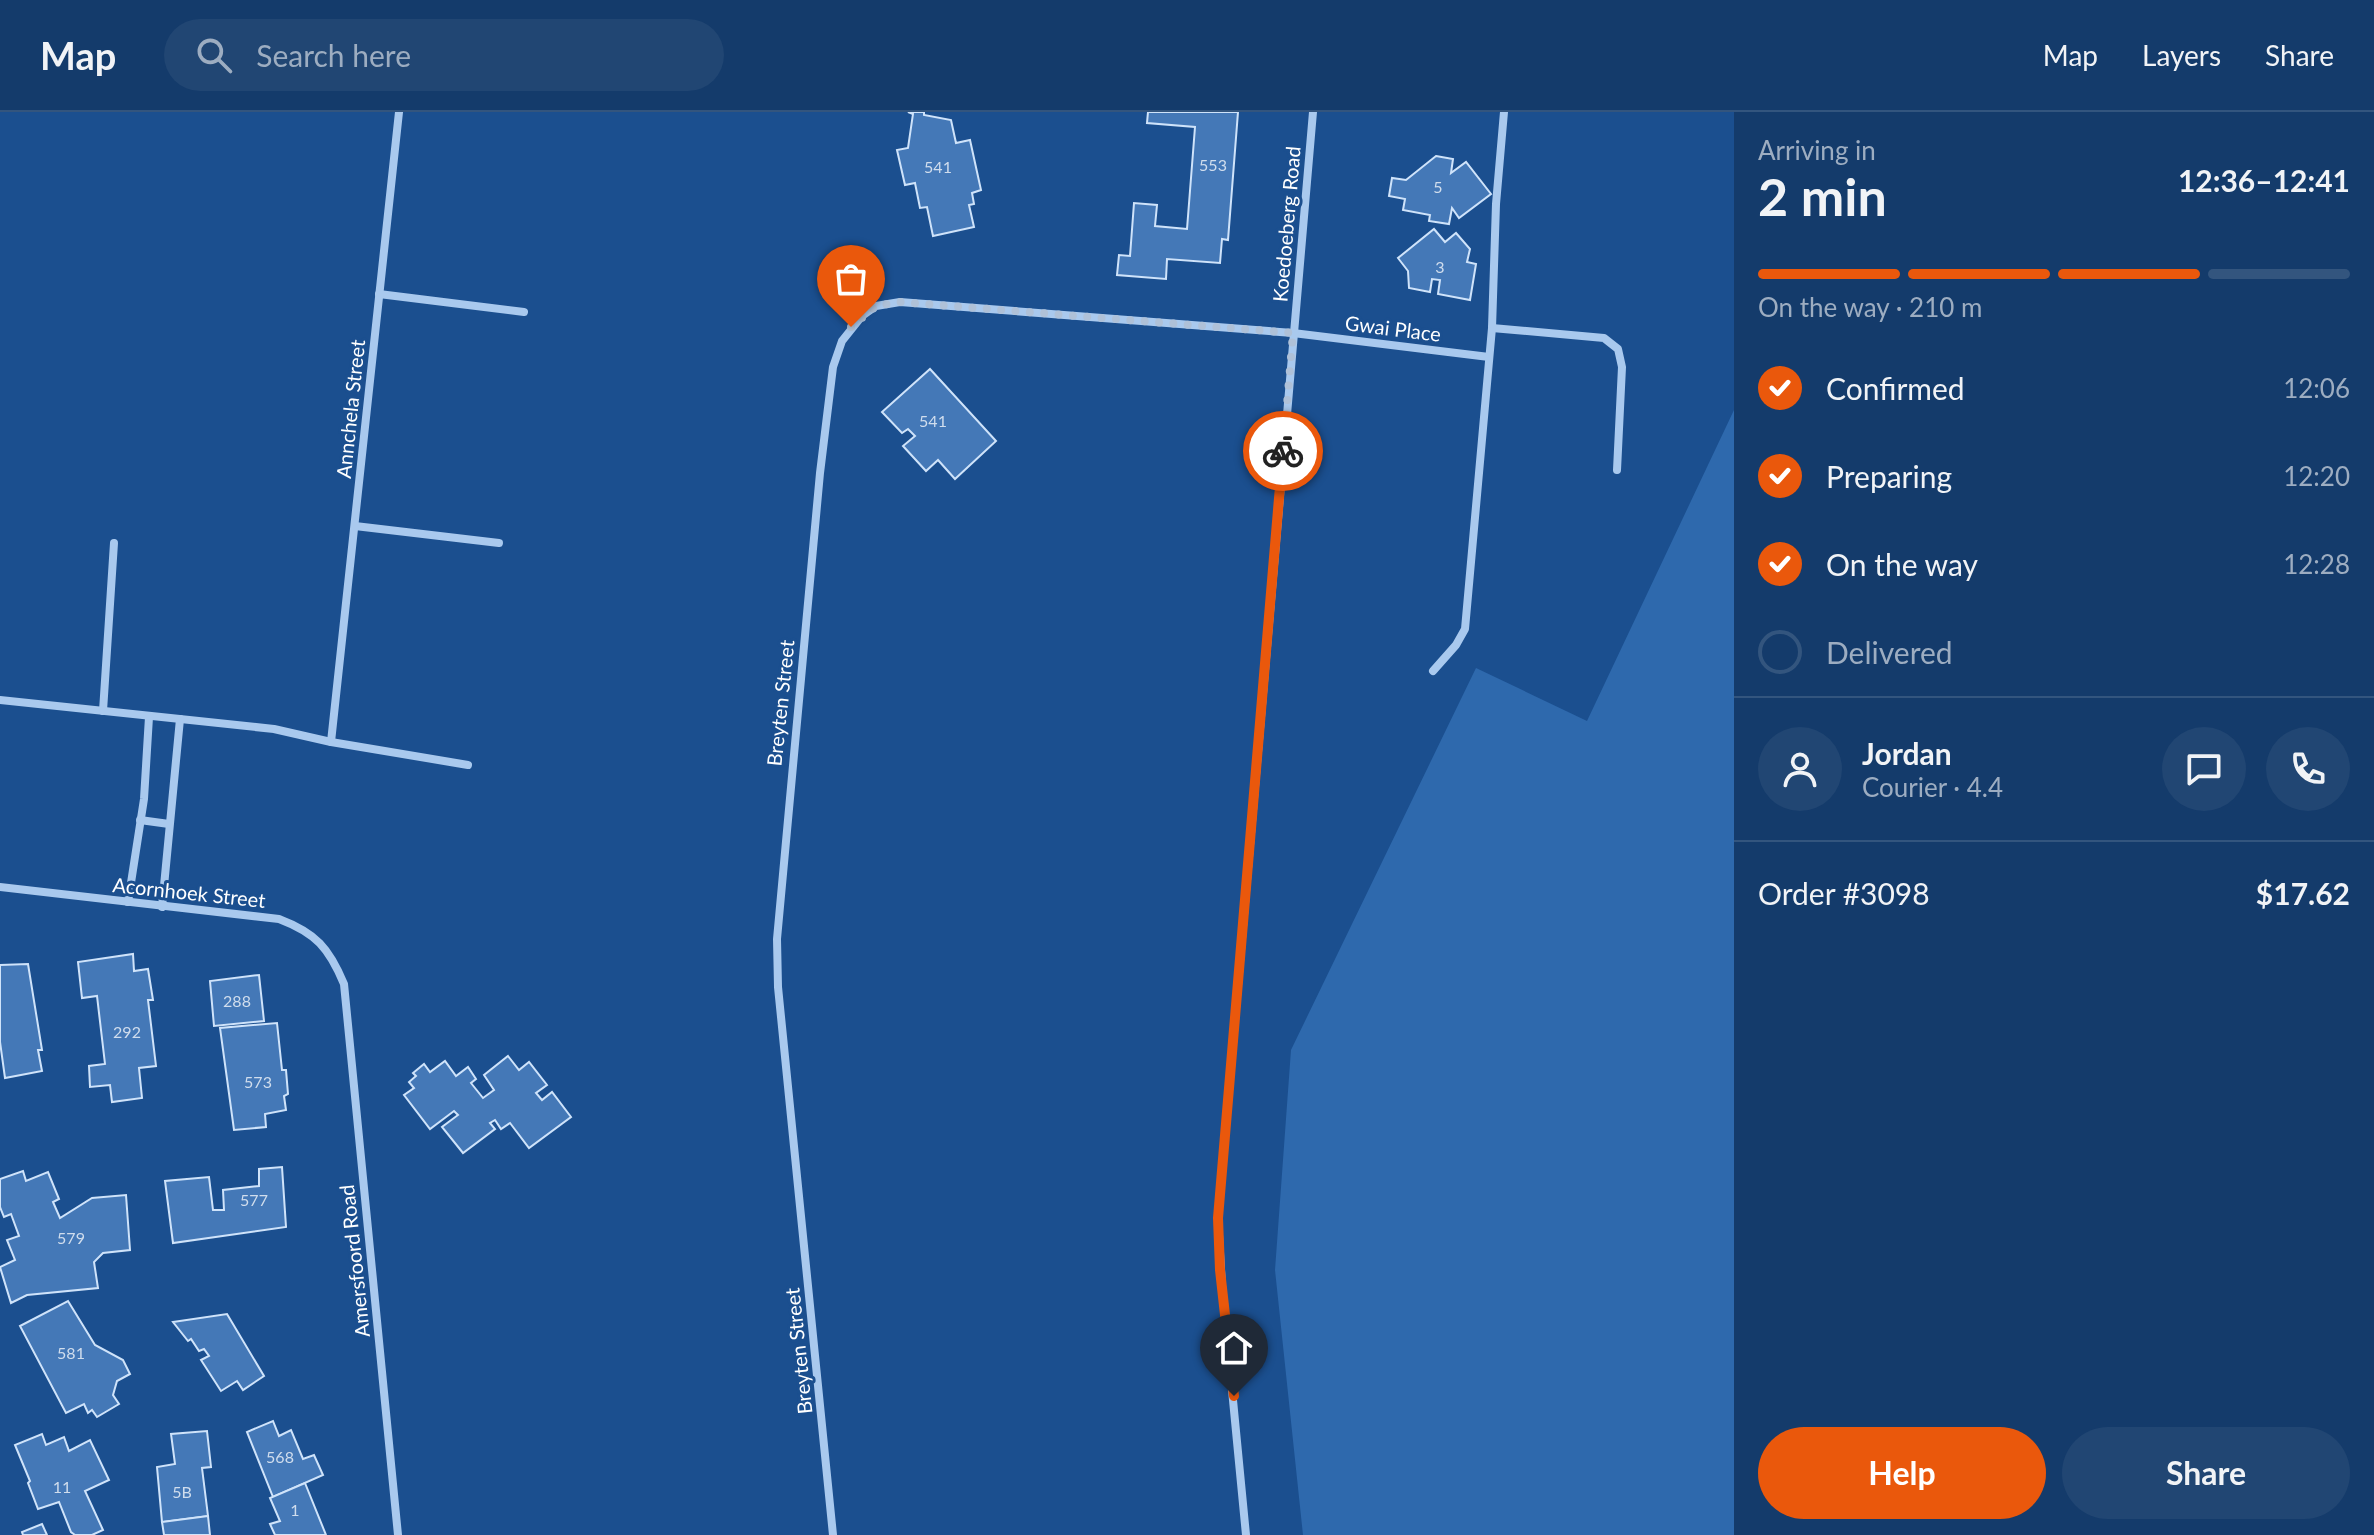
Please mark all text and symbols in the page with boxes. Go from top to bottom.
search box [164,19,724,91]
text: Map [40,32,116,78]
icon: search [192,33,236,77]
text: Search here [256,37,411,73]
text: Map [2043,38,2098,72]
text: Layers [2142,38,2221,72]
text: Share [2265,38,2334,72]
text: Arriving in [1758,134,1876,166]
street label: Koedoeberg Road [1267,145,1305,303]
house number: 553 [1199,155,1227,174]
house number: 541 [924,157,952,176]
text: 12:36–12:41 [2178,162,2350,198]
text: 2 min [1758,165,1887,227]
house number: 5 [1433,177,1443,196]
pin [817,245,885,327]
icon: bag [829,257,873,301]
house number: 3 [1435,257,1445,276]
text: On the way · 210 m [1758,291,1982,323]
street label: Gwai Place [1344,310,1442,346]
street label: Annchela Street [331,338,369,480]
icon: check [1758,366,1802,410]
text: Confirmed [1826,370,1965,406]
text: 12:06 [2283,372,2350,404]
house number: 541 [919,411,947,430]
courier [1243,411,1323,491]
icon: bike [1261,429,1305,473]
icon: check [1758,454,1802,498]
text: Preparing [1826,458,1952,494]
text: 12:20 [2283,460,2350,492]
icon: check [1758,542,1802,586]
text: On the way [1826,546,1978,582]
text: 12:28 [2283,548,2350,580]
text: Delivered [1826,634,1953,670]
street label: Breyten Street [761,639,799,767]
button: person [1758,727,1842,811]
button: chat [2162,727,2246,811]
button: phone [2266,727,2350,811]
text: Jordan [1862,735,1952,771]
text: Courier · 4.4 [1862,771,2003,803]
street label: Acornhoek Street [112,872,267,912]
text: Order #3098 [1758,875,1930,911]
text: $17.62 [2256,875,2350,911]
house number: 288 [223,991,251,1010]
house number: 292 [113,1022,141,1041]
house number: 573 [244,1072,272,1091]
street label: Amersfoord Road [334,1184,374,1339]
house number: 577 [240,1190,268,1209]
house number: 579 [57,1228,85,1247]
street label: Breyten Street [779,1287,817,1415]
pin [1200,1314,1268,1396]
icon: home [1212,1326,1256,1370]
house number: 581 [57,1343,85,1362]
button: Help [1758,1427,2046,1519]
button: Share [2062,1427,2350,1519]
house number: 568 [266,1447,294,1466]
house number: 11 [53,1477,71,1496]
house number: 5B [172,1482,192,1501]
house number: 1 [290,1500,300,1519]

